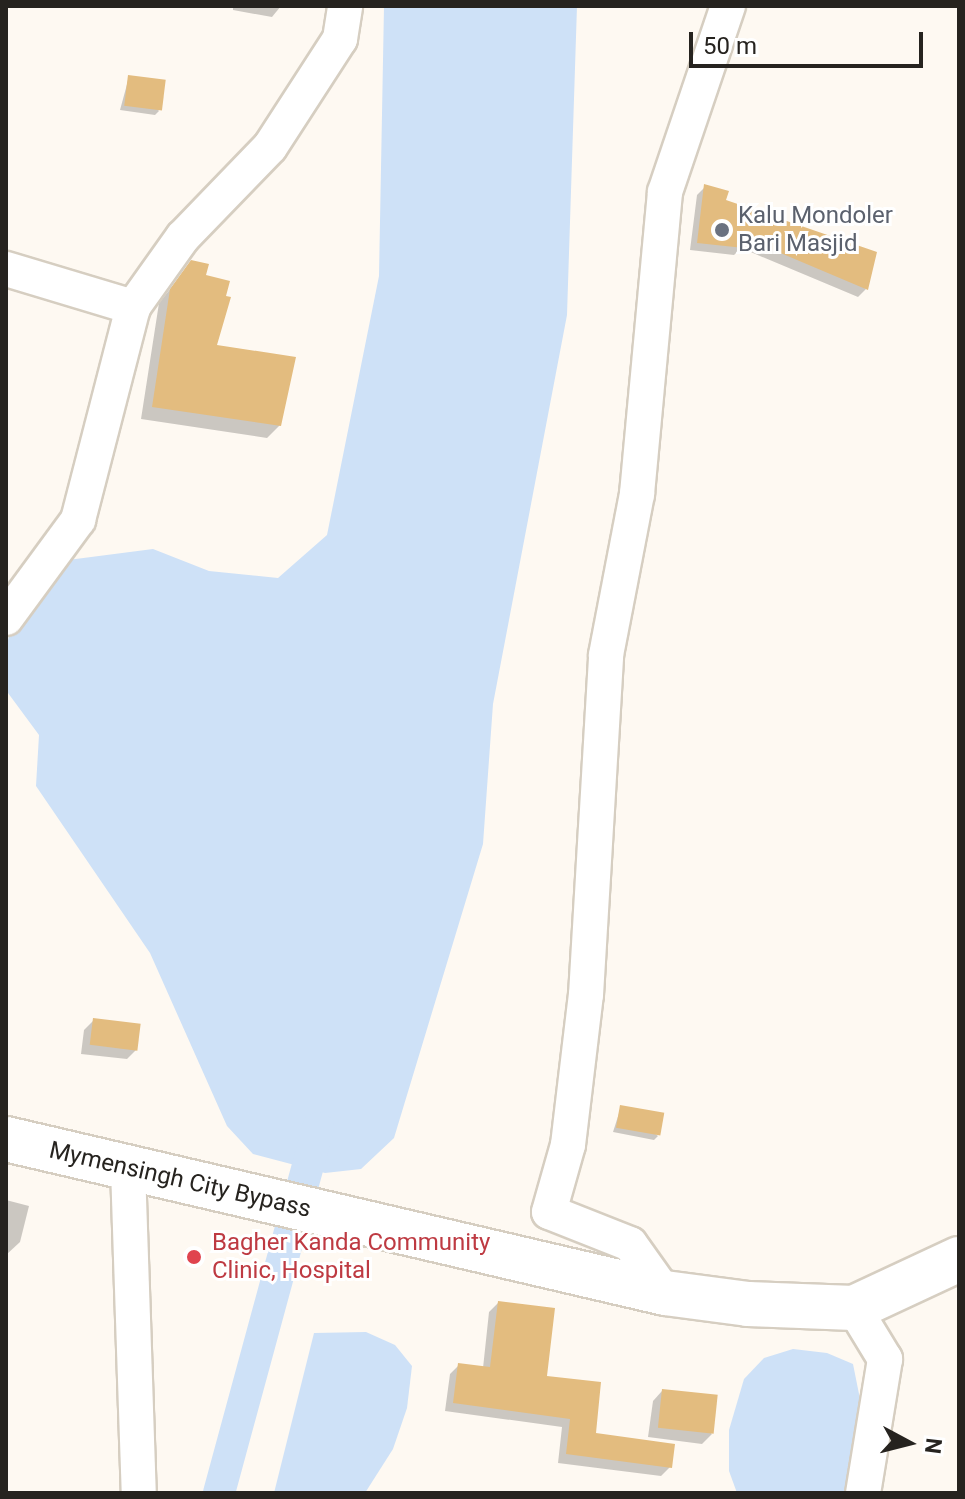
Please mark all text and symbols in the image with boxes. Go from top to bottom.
scale bar [693,16,927,66]
text: 50 m [703,32,757,60]
place label: Kalu Mondoler Bari Masjid [738,202,893,258]
marker: Kalu Mondoler Bari Masjid [713,221,731,239]
street label: Mymensingh City Bypass [46,1136,314,1224]
place label: Bagher Kanda Community Clinic, Hospital [212,1229,490,1285]
marker: Bagher Kanda Community Clinic, Hospital [183,1246,205,1268]
north arrow [869,1403,949,1483]
text: N [920,1437,947,1455]

